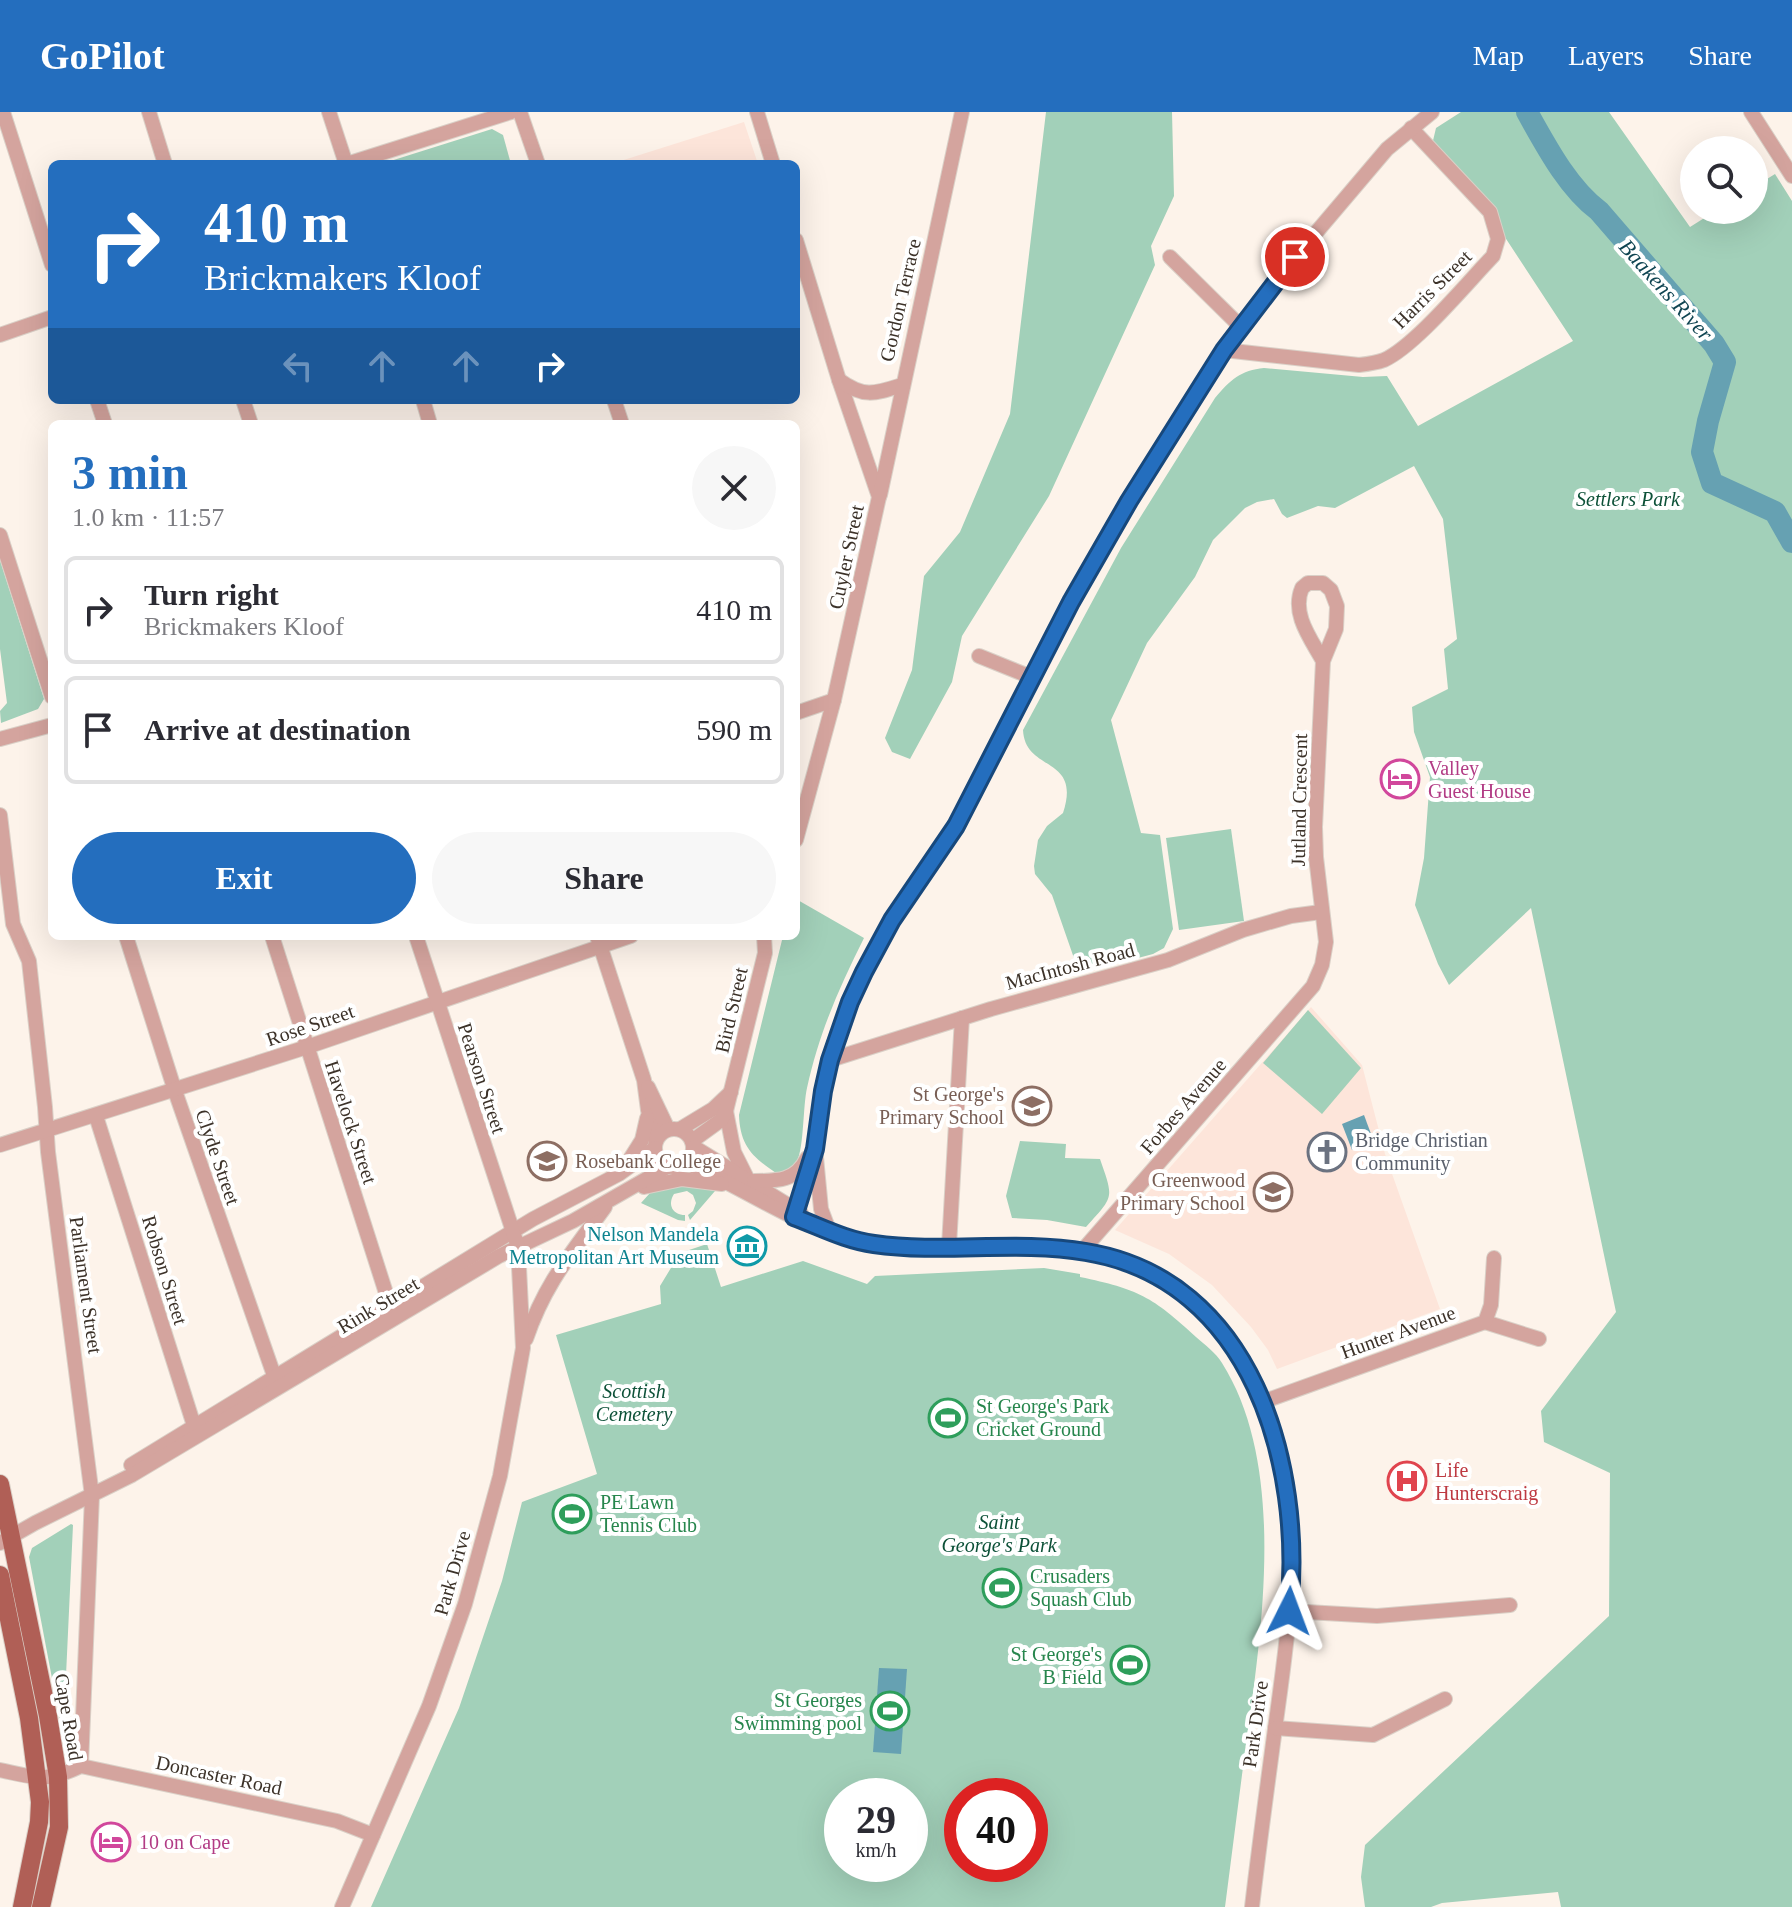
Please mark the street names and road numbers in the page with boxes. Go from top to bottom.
street label: Gordon Terrace [875,236,925,364]
street label: Harris Street [1388,245,1476,333]
street label: Cuyler Street [824,502,869,611]
street label: Jutland Crescent [1287,733,1311,867]
street label: MacIntosh Road [1003,938,1137,994]
street label: Bird Street [710,965,752,1055]
street label: Rose Street [263,1000,357,1050]
street label: Pearson Street [454,1020,510,1136]
street label: Forbes Avenue [1136,1054,1230,1158]
street label: Havelock Street [321,1058,381,1187]
street label: Clyde Street [190,1106,245,1208]
street label: Robson Street [138,1213,192,1328]
street label: Parliament Street [65,1215,107,1355]
street label: Rink Street [334,1272,423,1338]
street label: Hunter Avenue [1338,1301,1458,1363]
street label: Park Drive [429,1528,475,1618]
street label: Cape Road [50,1672,88,1763]
street label: Park Drive [1238,1679,1272,1769]
street label: Doncaster Road [154,1751,284,1799]

